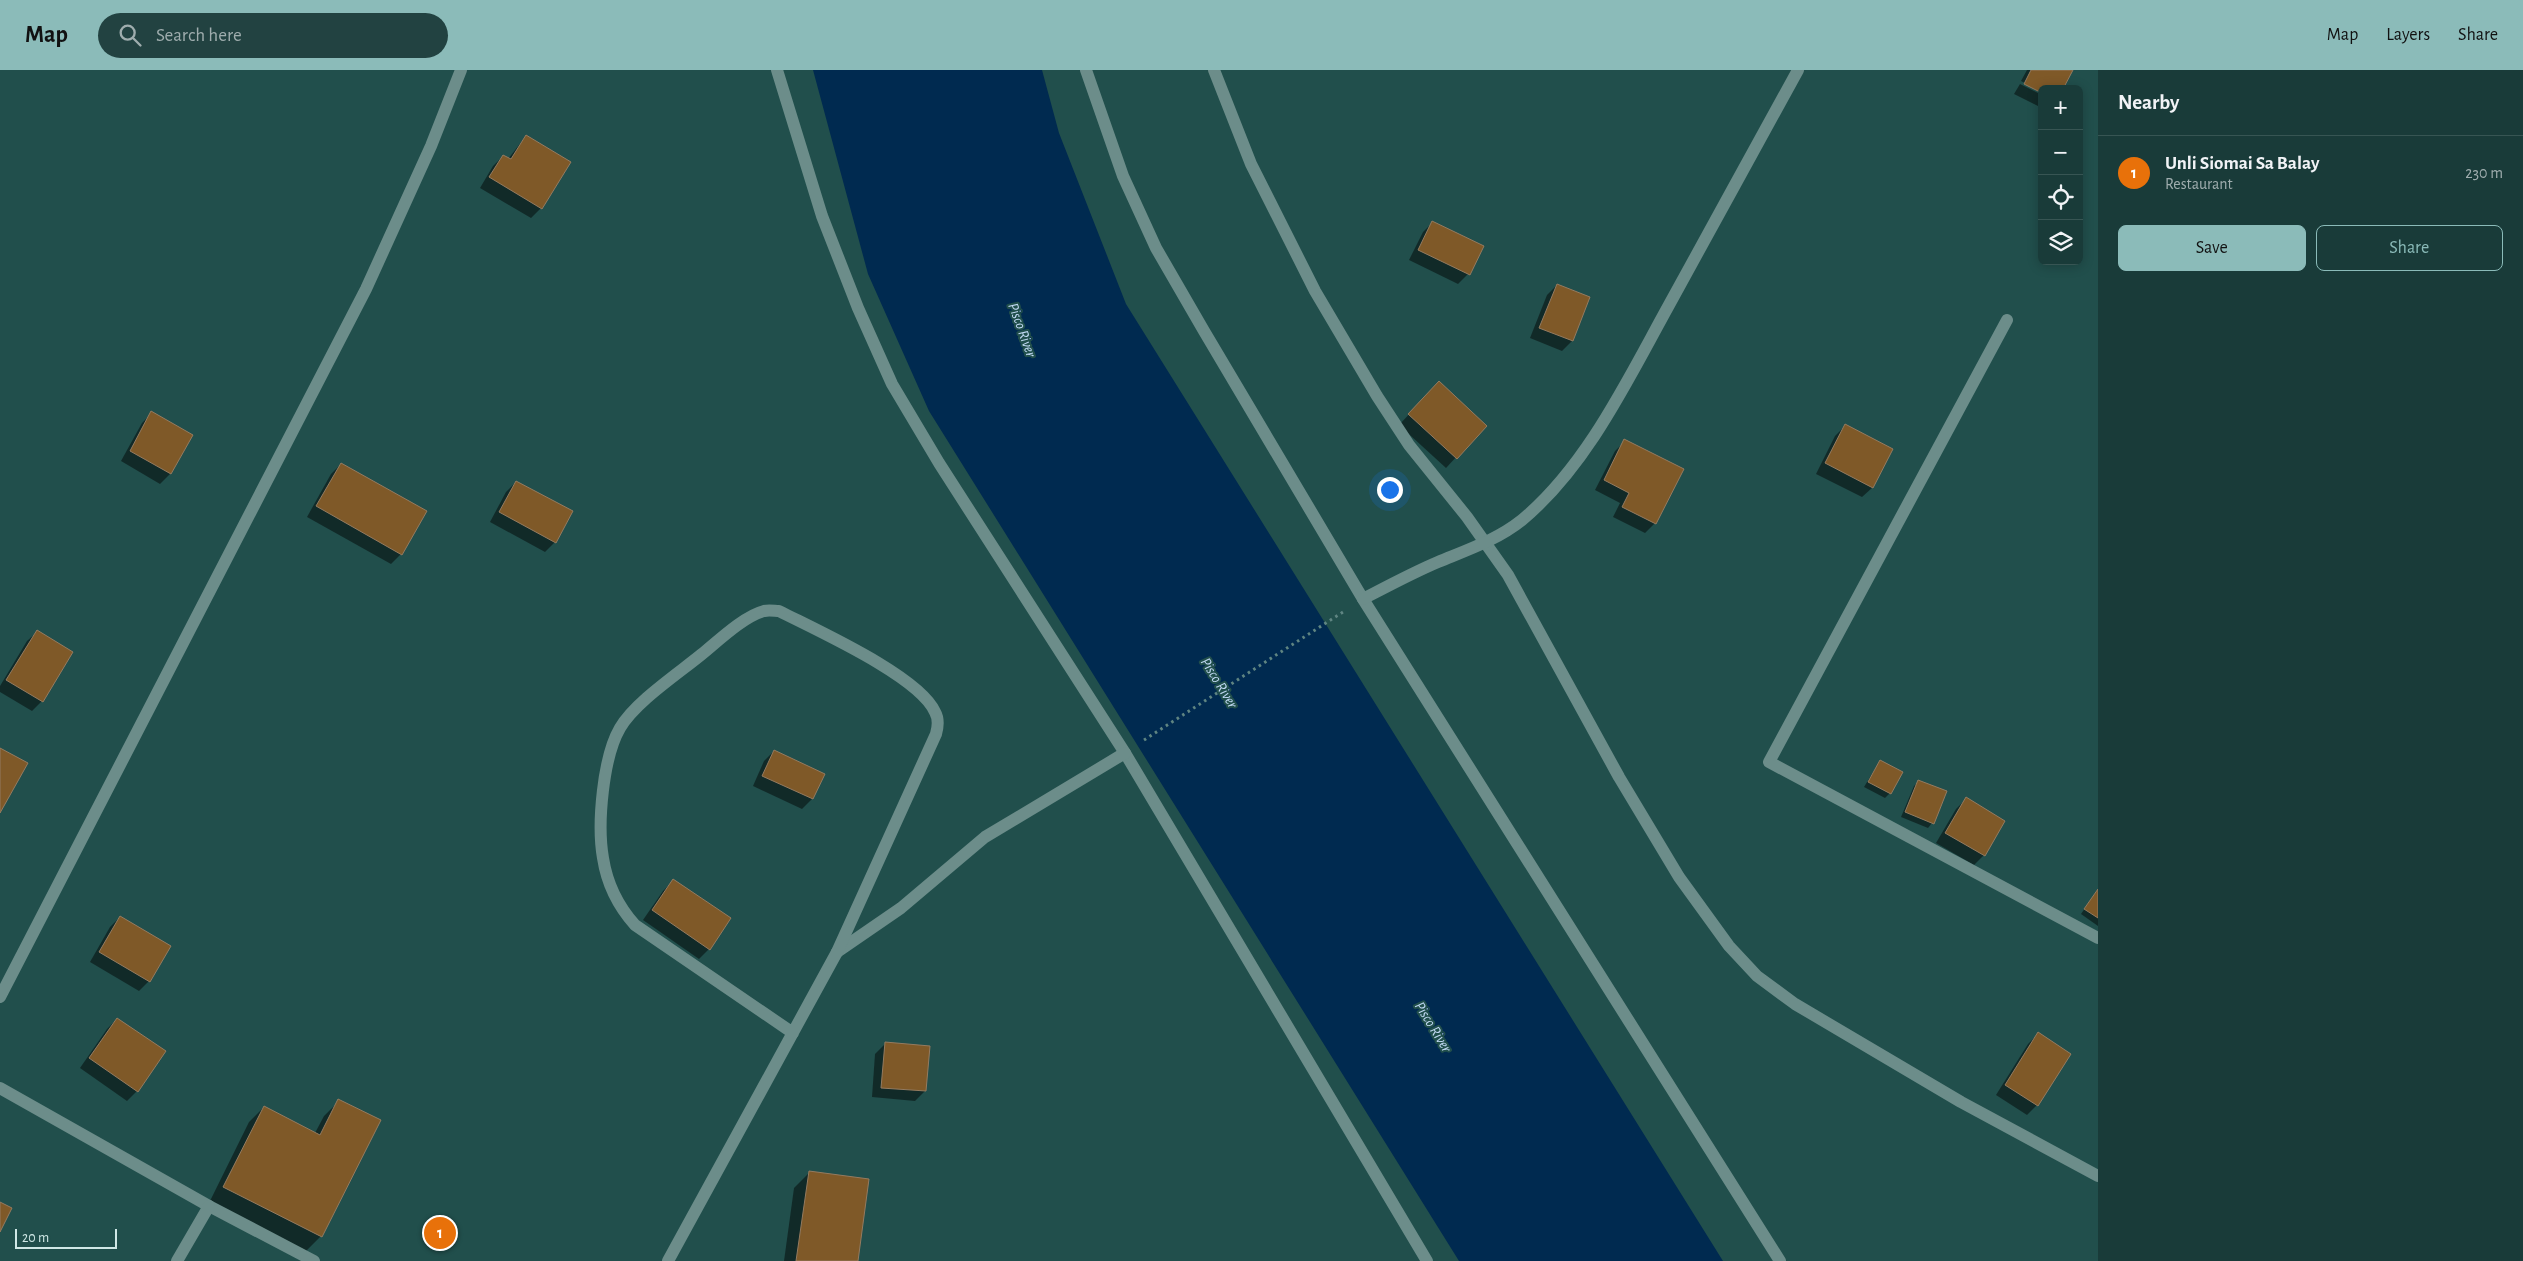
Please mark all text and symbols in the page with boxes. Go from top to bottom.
search box [98,13,448,58]
icon: search [116,21,144,49]
text: Map [25,23,68,47]
text: Search here [156,26,242,45]
text: Map [2327,26,2358,44]
text: Layers [2386,26,2430,44]
text: Share [2458,26,2498,44]
map controls [2038,85,2083,265]
button: + [2038,85,2083,130]
text: Nearby [2118,92,2179,113]
button: − [2038,130,2083,175]
text: Unli Siomai Sa Balay [2165,154,2320,173]
text: 1 [2131,165,2137,181]
text: 230 m [2465,165,2503,181]
button: locate [2038,175,2083,220]
text: Restaurant [2165,176,2233,192]
button: layers [2038,220,2083,265]
button: Save [2118,225,2306,271]
button: Share [2316,225,2503,271]
water label: Pisco River [1005,301,1039,360]
your location [1377,477,1403,503]
water label: Pisco River [1198,655,1241,712]
water label: Pisco River [1412,999,1455,1056]
pin: 1 [424,1214,456,1252]
scale bar [15,1226,118,1249]
text: 20 m [22,1231,49,1245]

